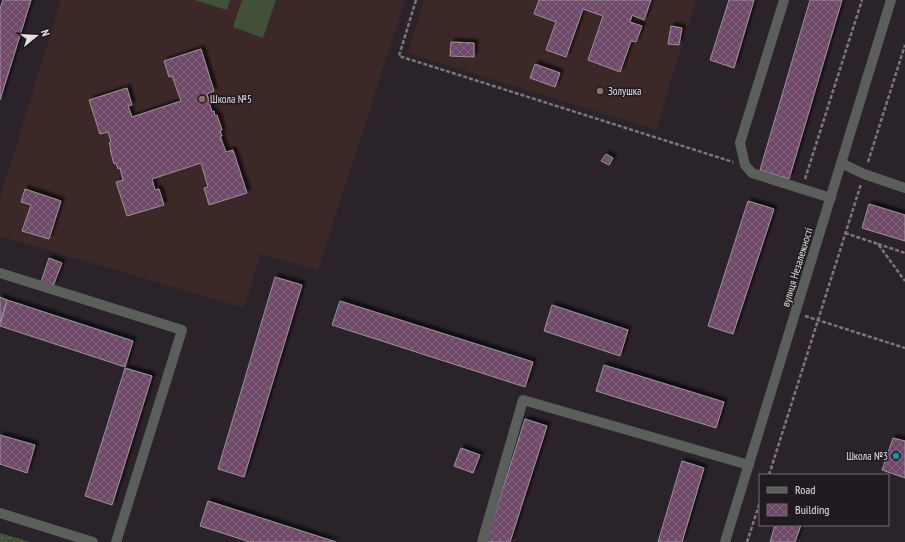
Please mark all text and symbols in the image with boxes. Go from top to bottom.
north arrow [16,16,56,56]
text: N [38,28,53,38]
place label: Золушка [608,84,641,98]
marker: Золушка [595,86,605,96]
place label: Школа №5 [210,92,252,106]
marker: Школа №5 [197,94,207,104]
street label: вулиця Незалежності [778,226,816,308]
place label: Школа №3 [846,449,888,463]
marker: Школа №3 [891,451,901,461]
legend [759,474,889,526]
text: Road [795,482,815,497]
text: Building [795,502,830,517]

